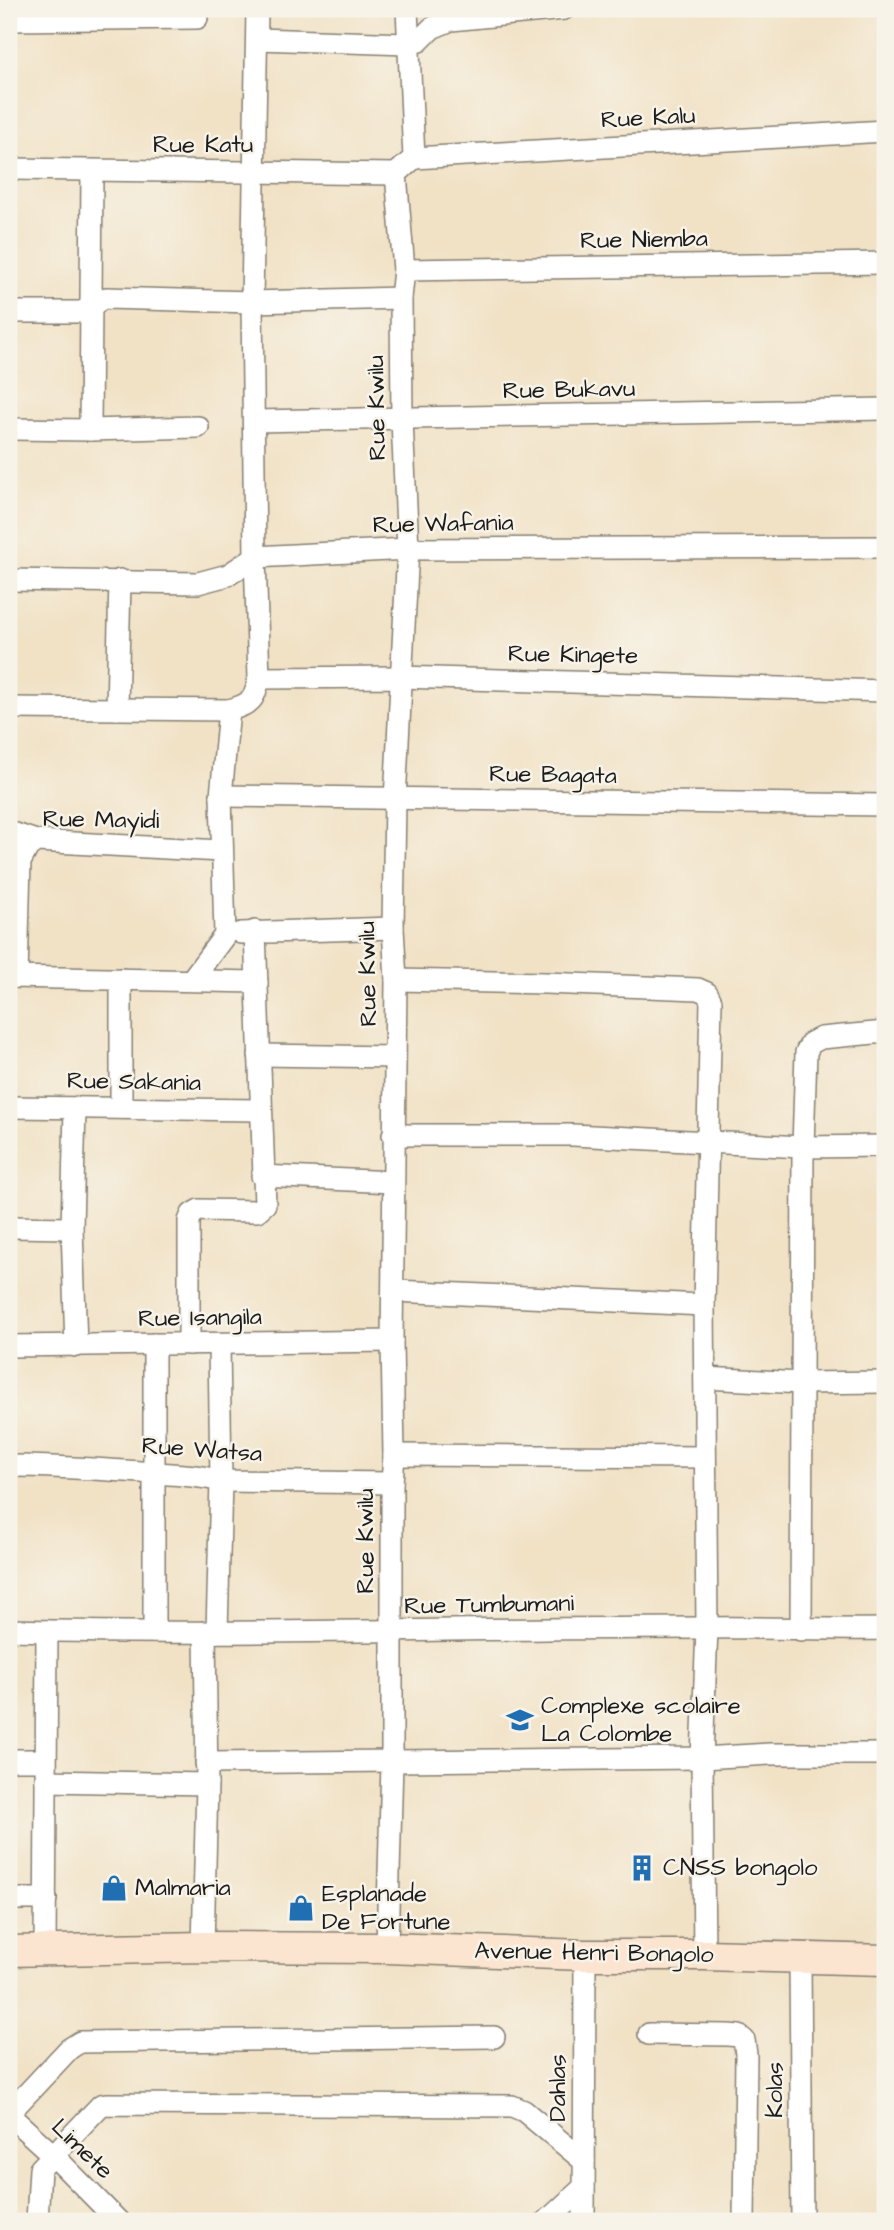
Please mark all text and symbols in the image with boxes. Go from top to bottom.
street label: Rue Kalu [600,99,696,137]
street label: Rue Katu [153,128,253,162]
street label: Rue Niemba [580,222,708,258]
street label: Rue Kwilu [359,355,395,461]
street label: Rue Bukavu [502,372,636,408]
street label: Rue Wafania [372,506,514,542]
street label: Rue Kingete [508,637,638,674]
street label: Rue Bagata [489,757,617,794]
street label: Rue Mayidi [42,802,160,839]
street label: Rue Kwilu [350,921,386,1027]
street label: Rue Sakania [67,1064,201,1100]
street label: Rue Isangila [138,1300,262,1337]
street label: Rue Watsa [141,1429,263,1471]
street label: Rue Kwilu [349,1488,383,1594]
street label: Rue Tumbumani [404,1587,575,1623]
place label: Complexe scolaire La Colombe [541,1689,741,1751]
school or university icon: Complexe scolaire La Colombe [505,1705,535,1735]
place label: CNSS bongolo [663,1851,818,1886]
building icon: CNSS bongolo [627,1853,657,1883]
place label: Malmaria [135,1871,231,1905]
shop icon: Malmaria [99,1873,129,1903]
place label: Esplanade De Fortune [322,1877,450,1939]
shop icon: Esplanade De Fortune [286,1893,316,1923]
street label: Avenue Henri Bongolo [474,1934,714,1973]
street label: Dahlas [541,2054,575,2122]
street label: Kolas [758,2062,792,2118]
street label: Limete [43,2111,121,2187]

